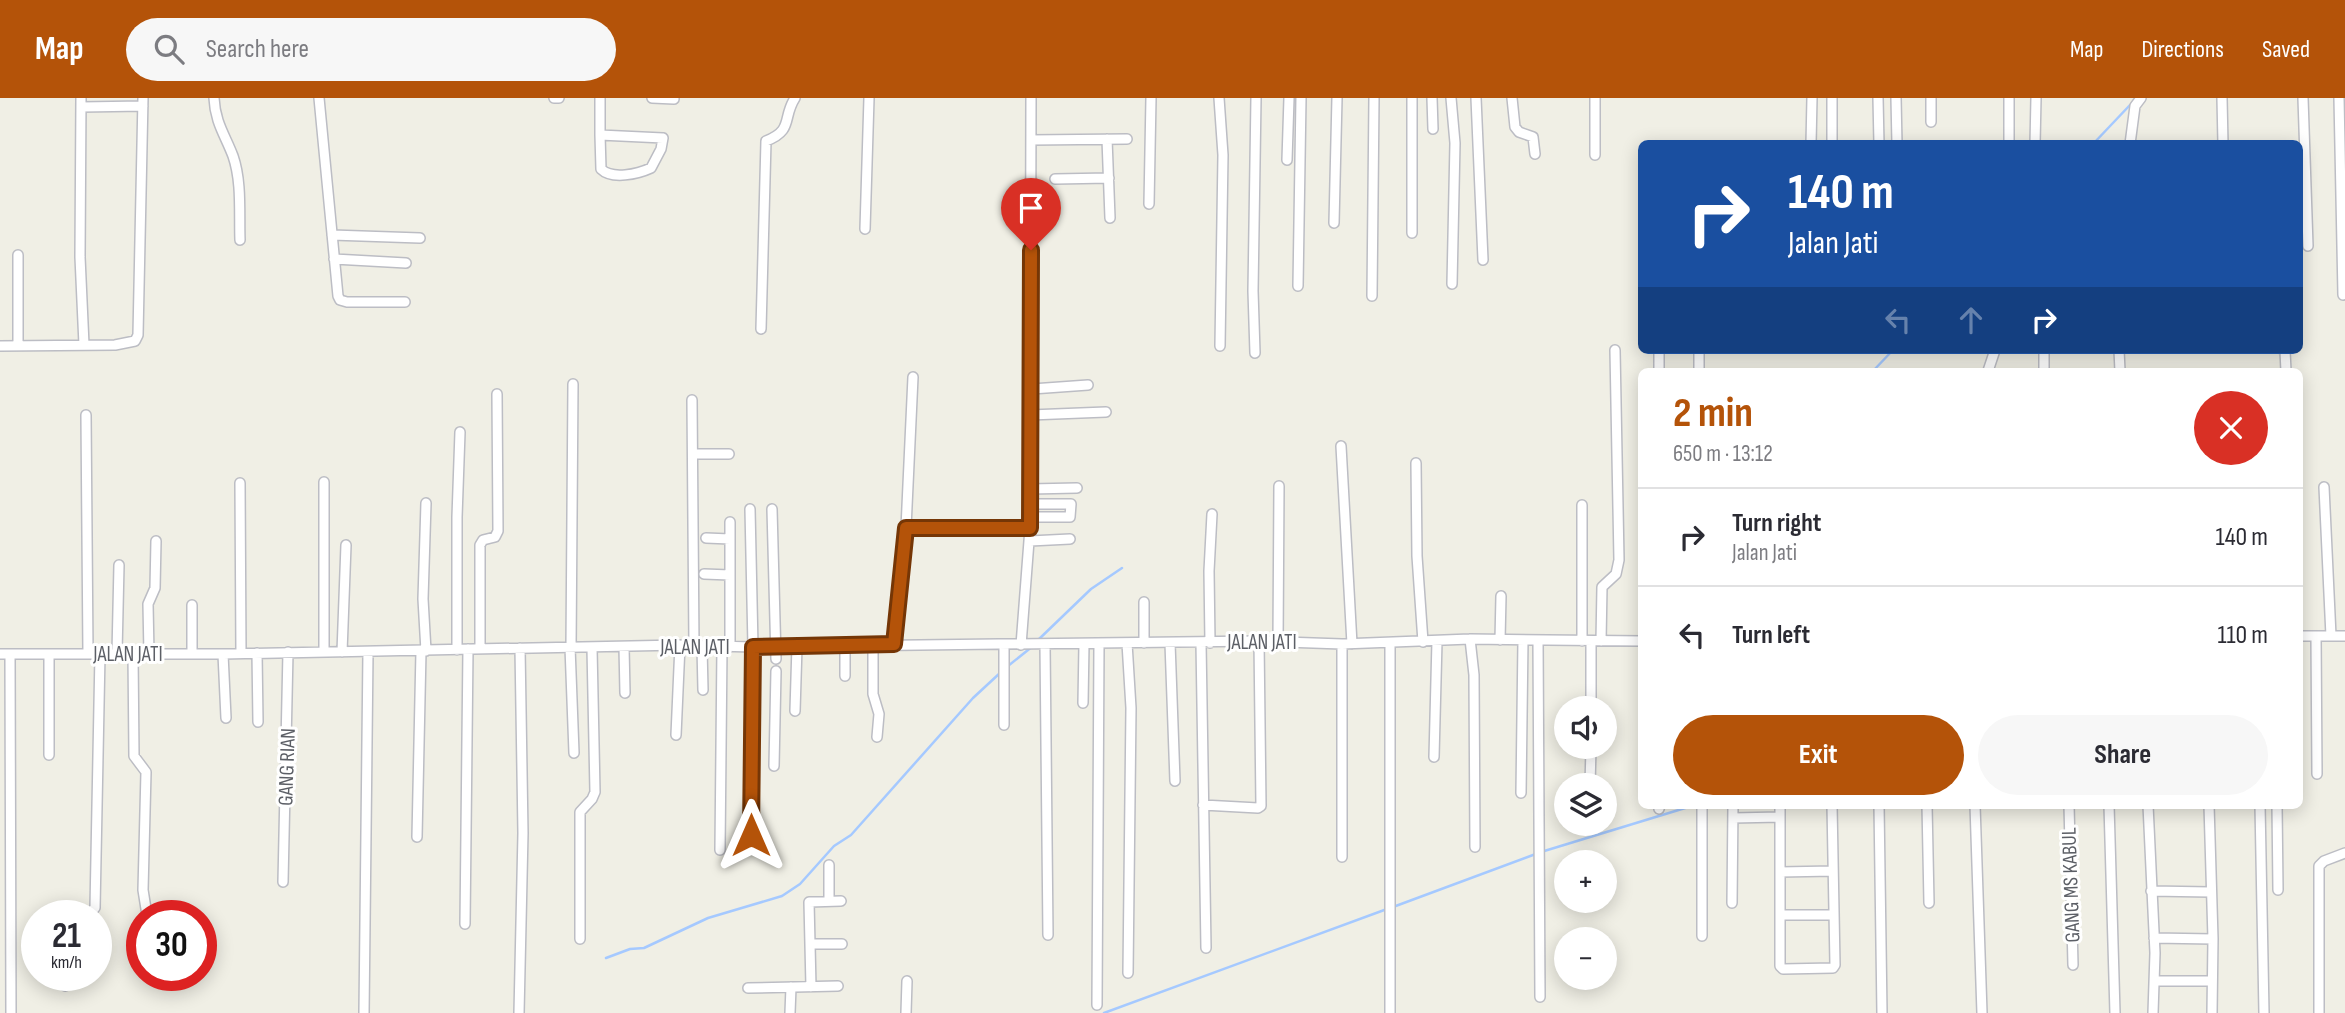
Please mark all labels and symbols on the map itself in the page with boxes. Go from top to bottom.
pin [1001,178,1061,250]
street label: JALAN JATI [1226,630,1297,655]
street label: JALAN JATI [659,635,730,660]
street label: JALAN JATI [92,642,163,667]
street label: GANG RIAN [273,728,301,806]
position arrow [714,798,788,872]
street label: GANG MS KABUL [2056,827,2085,943]
speed limit sign: 30 [126,900,217,991]

